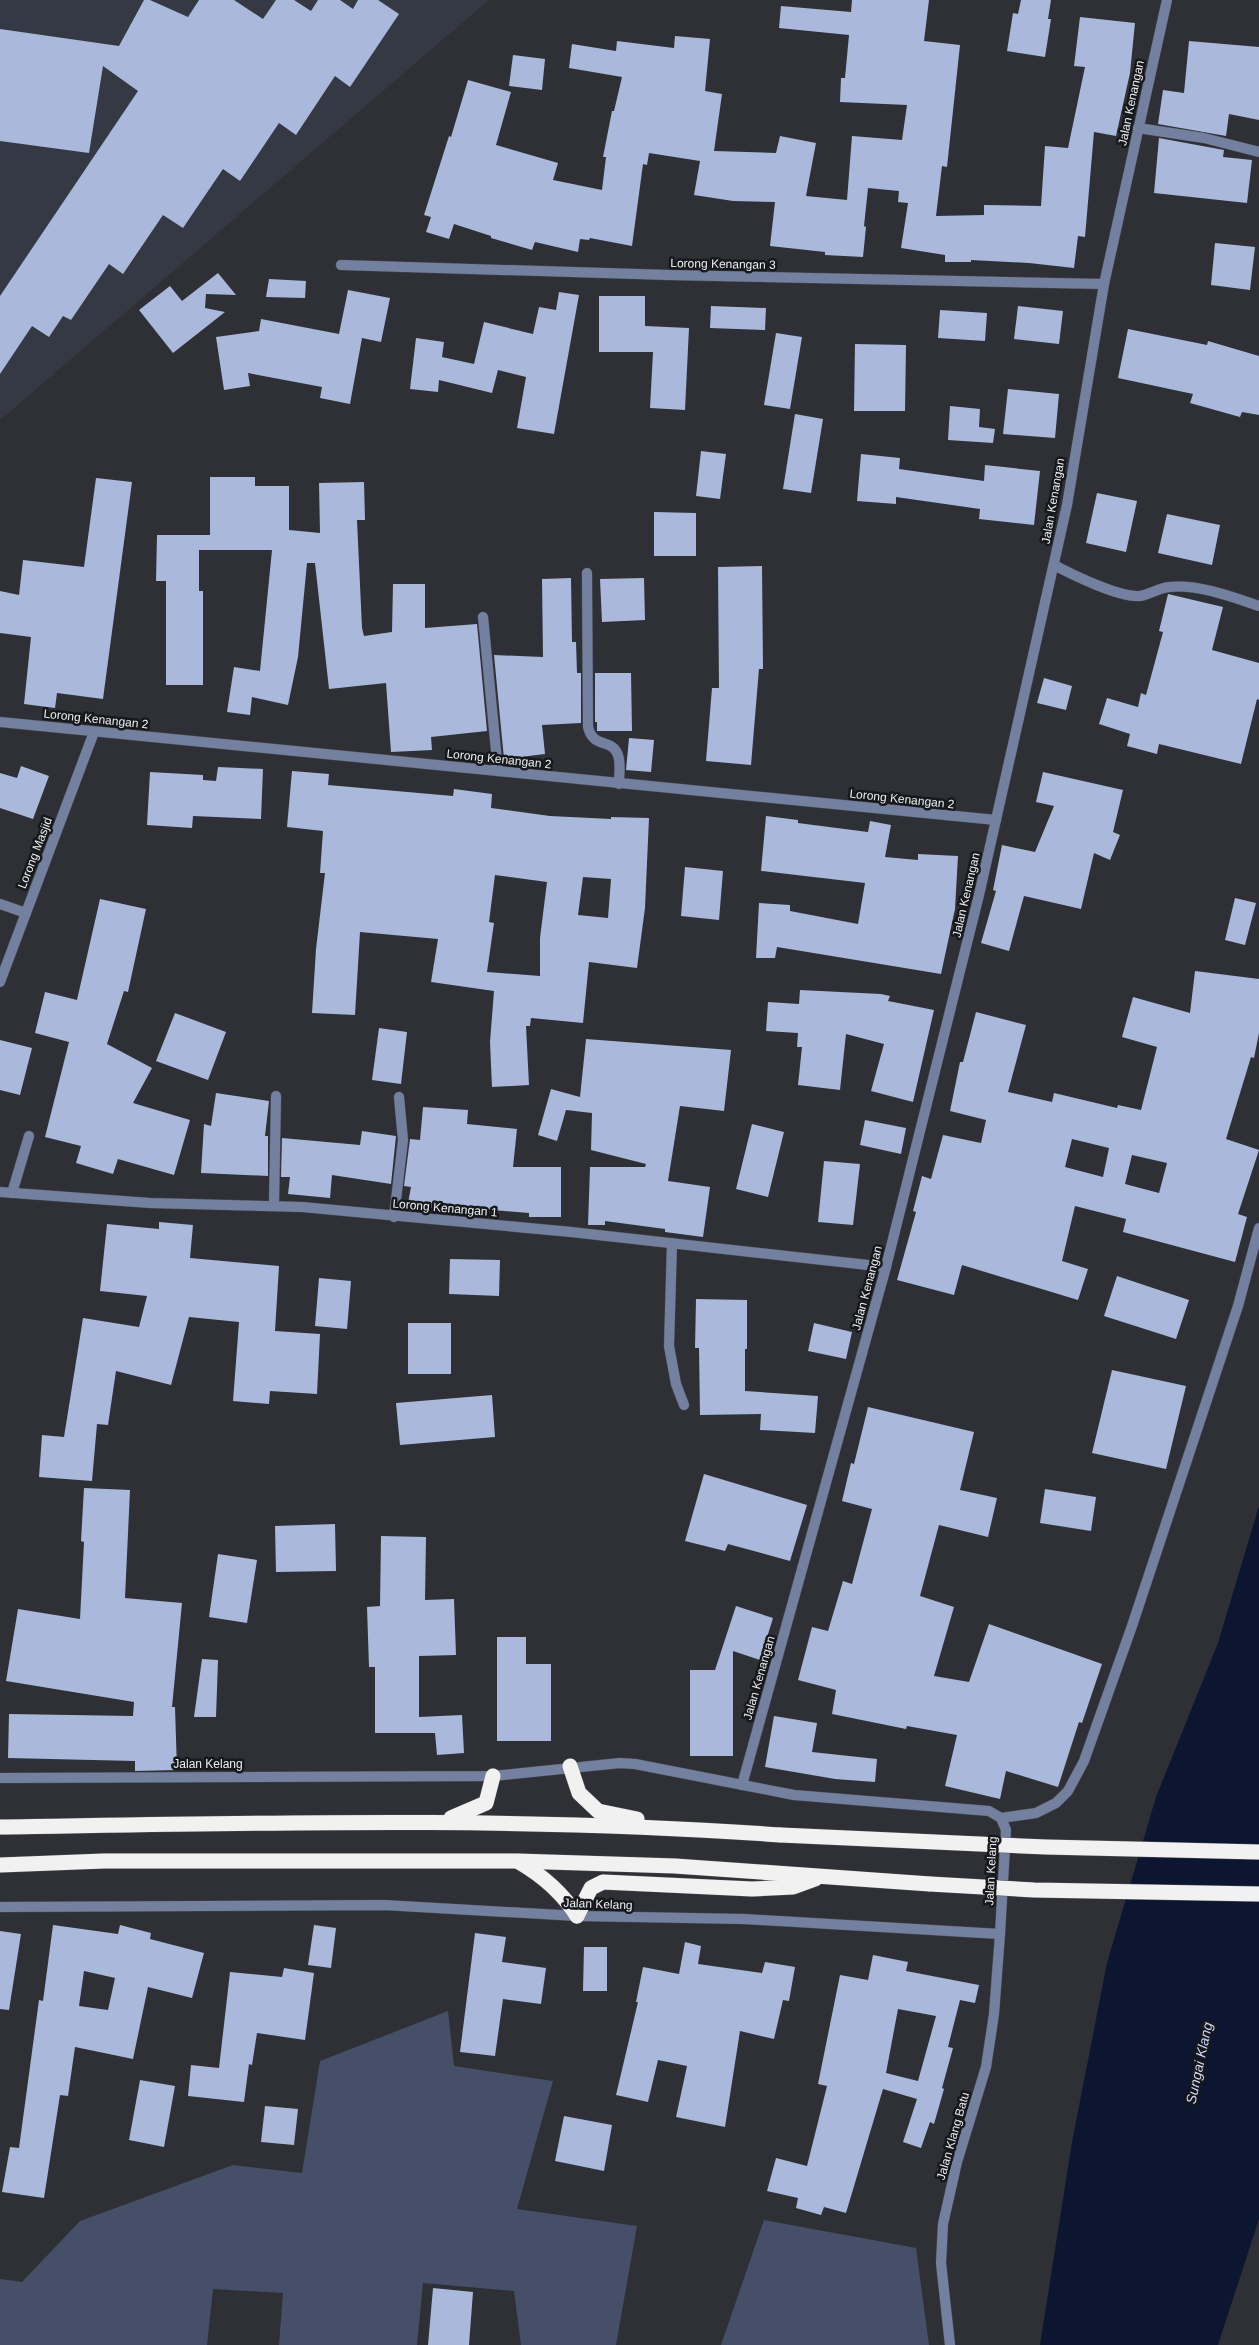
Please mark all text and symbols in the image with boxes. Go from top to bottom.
street label: Jalan Kenangan [1115,59,1147,147]
street label: Lorong Kenangan 3 [670,256,776,272]
street label: Jalan Kenangan [1039,457,1067,545]
street label: Lorong Kenangan 2 [43,707,149,732]
street label: Lorong Kenangan 2 [446,747,552,772]
street label: Lorong Kenangan 2 [849,787,955,812]
street label: Lorong Masjid [15,815,55,891]
street label: Jalan Kenangan [949,851,983,939]
street label: Lorong Kenangan 1 [392,1196,498,1220]
street label: Jalan Kenangan [849,1244,885,1332]
street label: Jalan Kenangan [740,1634,778,1722]
street label: Jalan Kelang [173,1757,243,1771]
street label: Jalan Kelang [982,1836,1000,1906]
street label: Jalan Kelang [563,1896,633,1912]
water label: Sungai Klang [1183,2020,1216,2105]
street label: Jalan Klang Batu [934,2090,972,2182]

